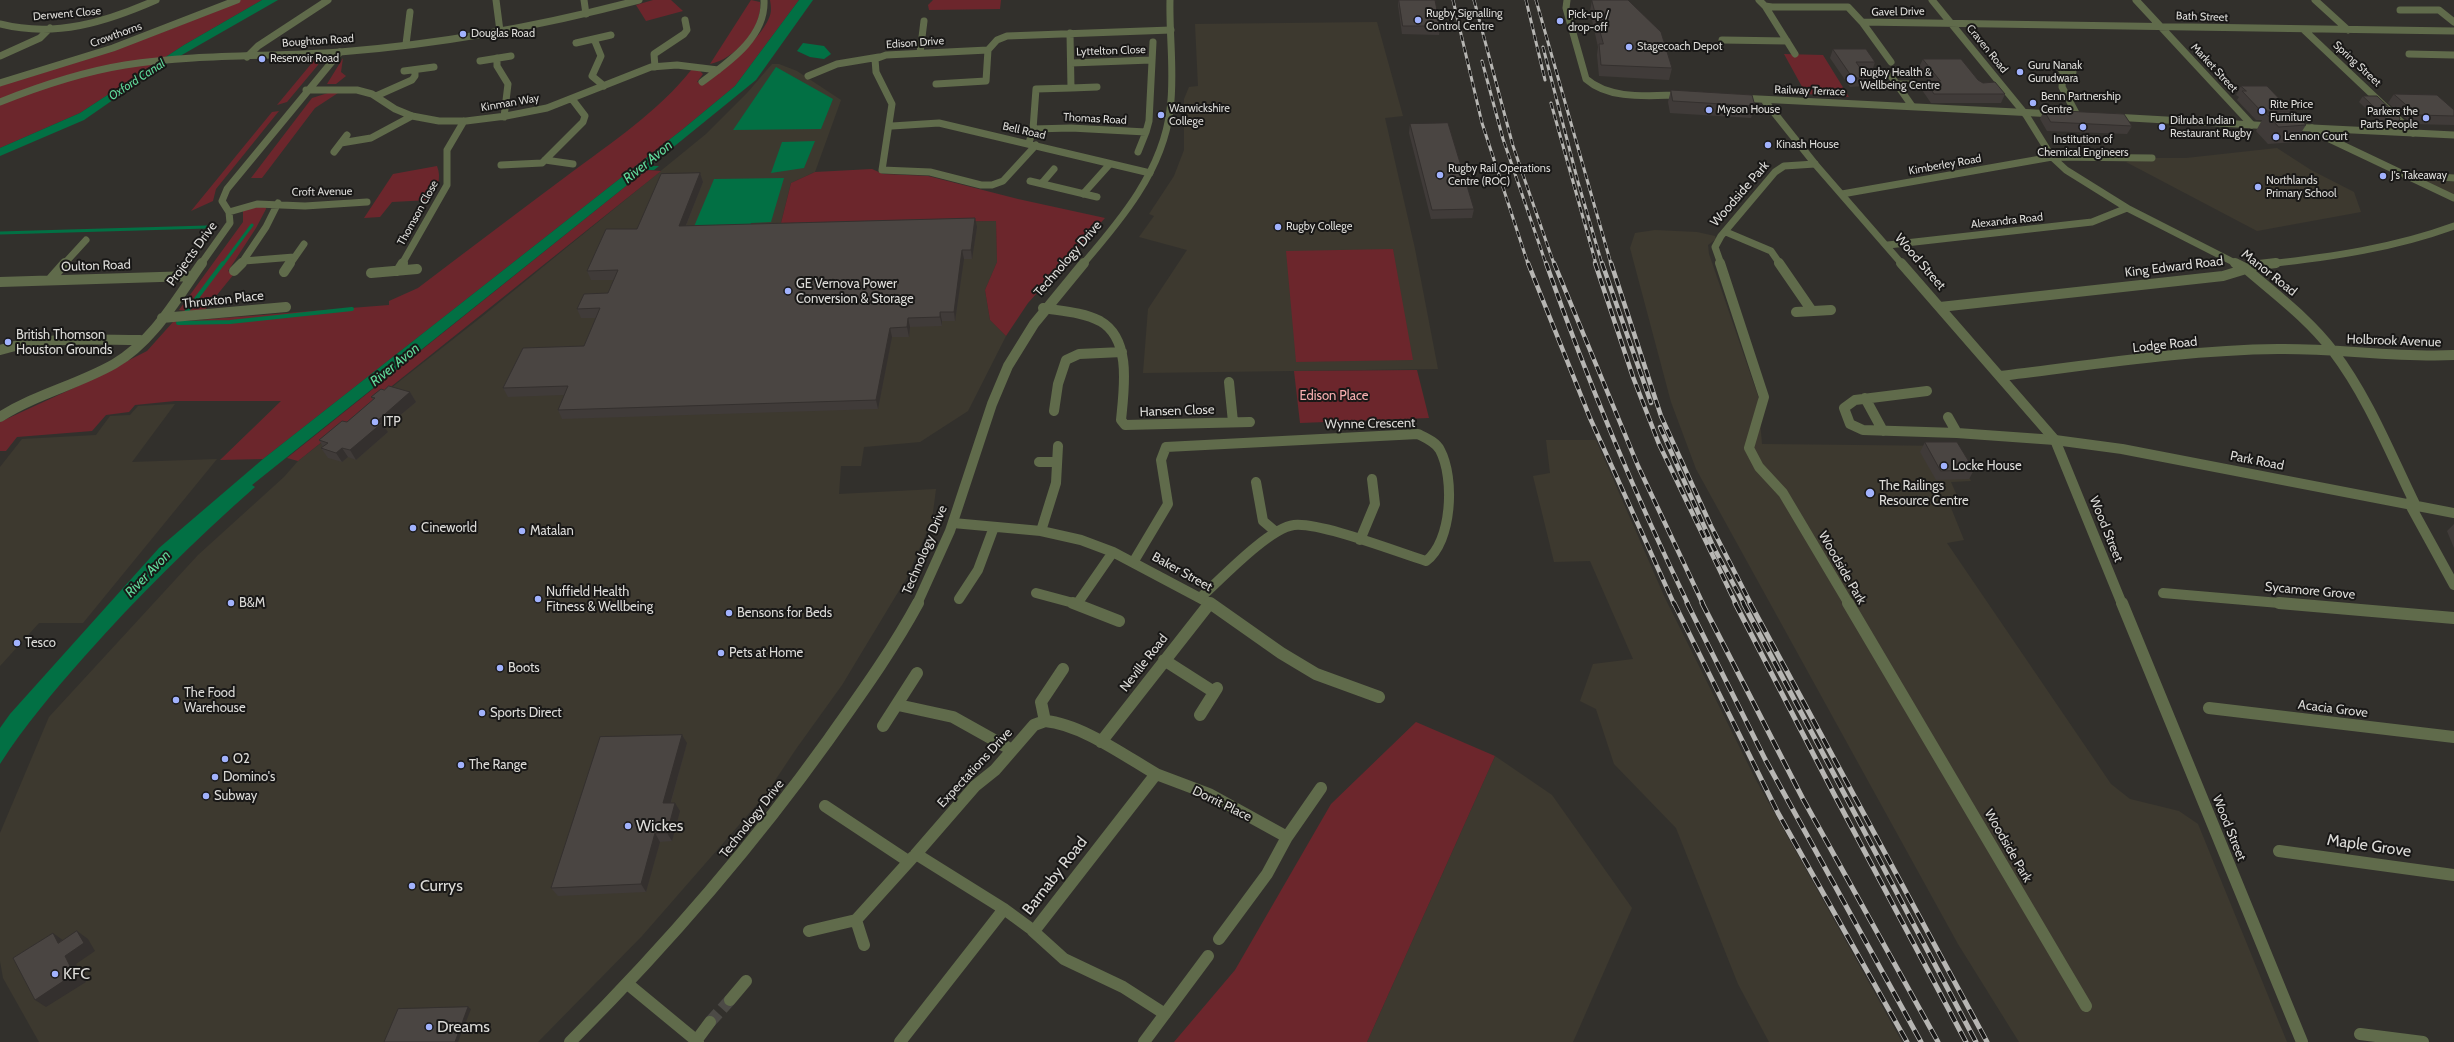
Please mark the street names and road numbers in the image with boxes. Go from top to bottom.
street label: Derwent Close [32,4,102,24]
street label: Gavel Drive [1871,5,1925,19]
street label: Bath Street [2176,9,2228,25]
street label: Crowthorns [88,20,144,50]
street label: Craven Road [1963,22,2011,76]
street label: Boughton Road [282,32,354,50]
street label: Edison Drive [885,34,945,52]
street label: Spring Street [2330,38,2384,90]
street label: Market Street [2188,41,2240,95]
street label: Lyttelton Close [1076,43,1146,59]
street label: Railway Terrace [1774,83,1846,99]
street label: Kinman Way [480,91,540,115]
street label: Thomas Road [1063,111,1127,127]
street label: Bell Road [1001,120,1047,142]
street label: Kimberley Road [1908,152,1982,178]
street label: Woodside Park [1707,158,1773,230]
street label: Thomson Close [395,178,441,248]
street label: Croft Avenue [292,185,352,199]
street label: Alexandra Road [1970,211,2044,231]
street label: Technology Drive [1031,218,1105,300]
street label: Projects Drive [163,219,221,289]
street label: Wood Street [1891,231,1949,293]
street label: Manor Road [2238,246,2300,300]
street label: King Edward Road [2124,253,2224,281]
street label: Oulton Road [61,257,131,275]
street label: Thruxton Place [182,288,264,312]
street label: Holbrook Avenue [2346,332,2442,350]
street label: Lodge Road [2132,334,2198,356]
street label: Hansen Close [1139,402,1215,420]
street label: Wynne Crescent [1324,415,1416,433]
street label: Park Road [2229,448,2285,474]
street label: Wood Street [2086,494,2126,564]
street label: Technology Drive [899,503,951,597]
street label: Woodside Park [1815,529,1869,607]
street label: Baker Street [1149,549,1215,595]
street label: Sycamore Grove [2264,579,2356,603]
street label: Neville Road [1117,631,1171,695]
street label: Acacia Grove [2297,697,2369,721]
street label: Expectations Drive [934,725,1016,811]
street label: Technology Drive [717,777,787,861]
street label: Dorrit Place [1190,783,1254,825]
street label: Wood Street [2209,793,2249,863]
street label: Woodside Park [1981,807,2035,885]
street label: Maple Grove [2326,831,2412,861]
street label: Barnaby Road [1018,833,1092,919]

